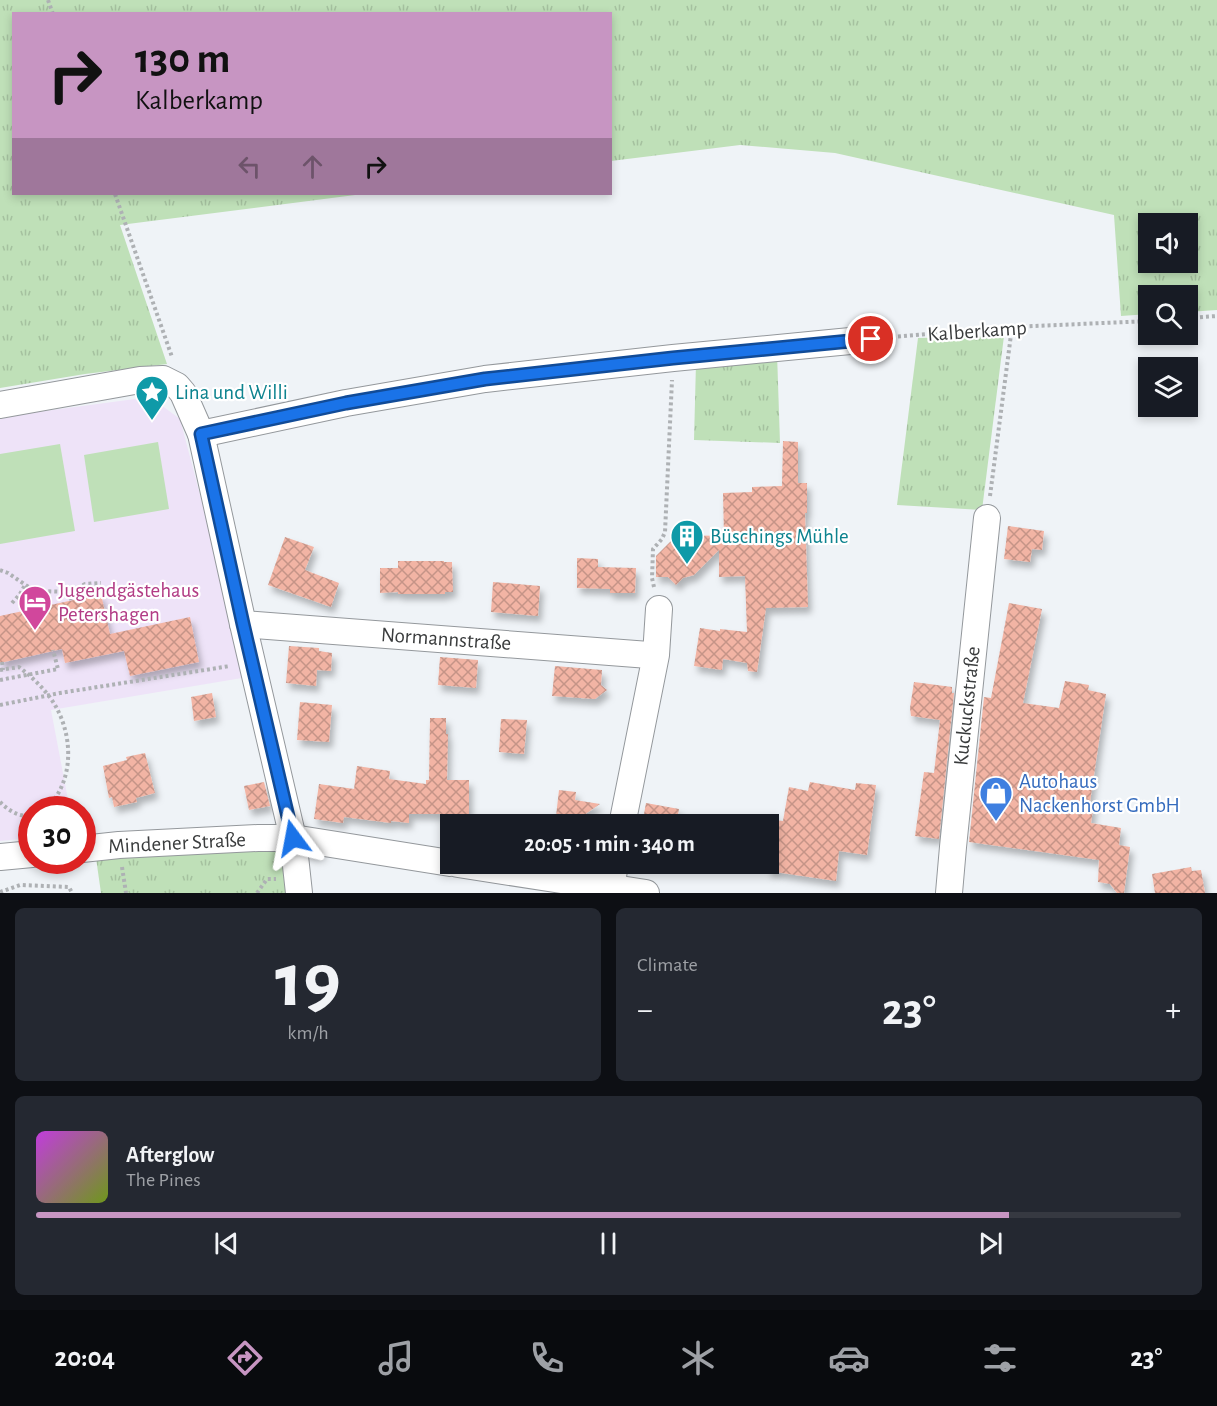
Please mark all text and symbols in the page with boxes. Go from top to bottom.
icon: right [36,36,114,114]
text: 130 m [135,38,230,80]
text: Kalberkamp [135,87,263,114]
icon: left [233,150,266,183]
icon: ahead [296,150,329,183]
icon: right [359,150,392,183]
map controls [1138,213,1198,417]
button: sound [1138,213,1198,273]
button: search [1138,285,1198,345]
pin [845,313,896,364]
street label: Kalberkamp [927,317,1027,345]
icon: arrive [854,322,887,355]
button: layers [1138,357,1198,417]
place icon: Lina und Willi [134,374,170,421]
place label: Lina und Willi [175,382,288,403]
building icon: Büschings Mühle [669,518,705,565]
place label: Büschings Mühle [710,526,849,547]
place label: Jugendgästehaus Petershagen [58,580,199,625]
hotel icon: Jugendgästehaus Petershagen [17,584,53,631]
street label: Normannstraße [380,624,512,654]
street label: Kuckuckstraße [950,645,984,767]
place label: Autohaus Nackenhorst GmbH [1019,771,1180,816]
shop icon: Autohaus Nackenhorst GmbH [978,775,1014,822]
speed limit sign: 30 [18,796,96,874]
position arrow [261,806,325,870]
street label: Mindener Straße [108,829,246,857]
text: 20:05 · 1 min · 340 m [524,833,695,855]
text: 19 [275,943,341,1021]
text: Climate [637,955,698,975]
text: 23° [882,988,936,1033]
text: − [637,994,653,1027]
text: + [1165,994,1181,1027]
text: km/h [287,1023,329,1043]
text: Afterglow [126,1144,214,1166]
text: The Pines [126,1170,201,1190]
icon: previous [210,1227,243,1260]
icon: pause [592,1227,625,1260]
icon: next [974,1227,1007,1260]
icon: directions [224,1337,266,1379]
icon: music [375,1337,417,1379]
icon: phone [526,1337,568,1379]
icon: climate [677,1337,719,1379]
icon: car [828,1337,870,1379]
icon: filters [979,1337,1021,1379]
text: 20:04 [55,1344,115,1371]
text: 23° [1130,1344,1162,1371]

